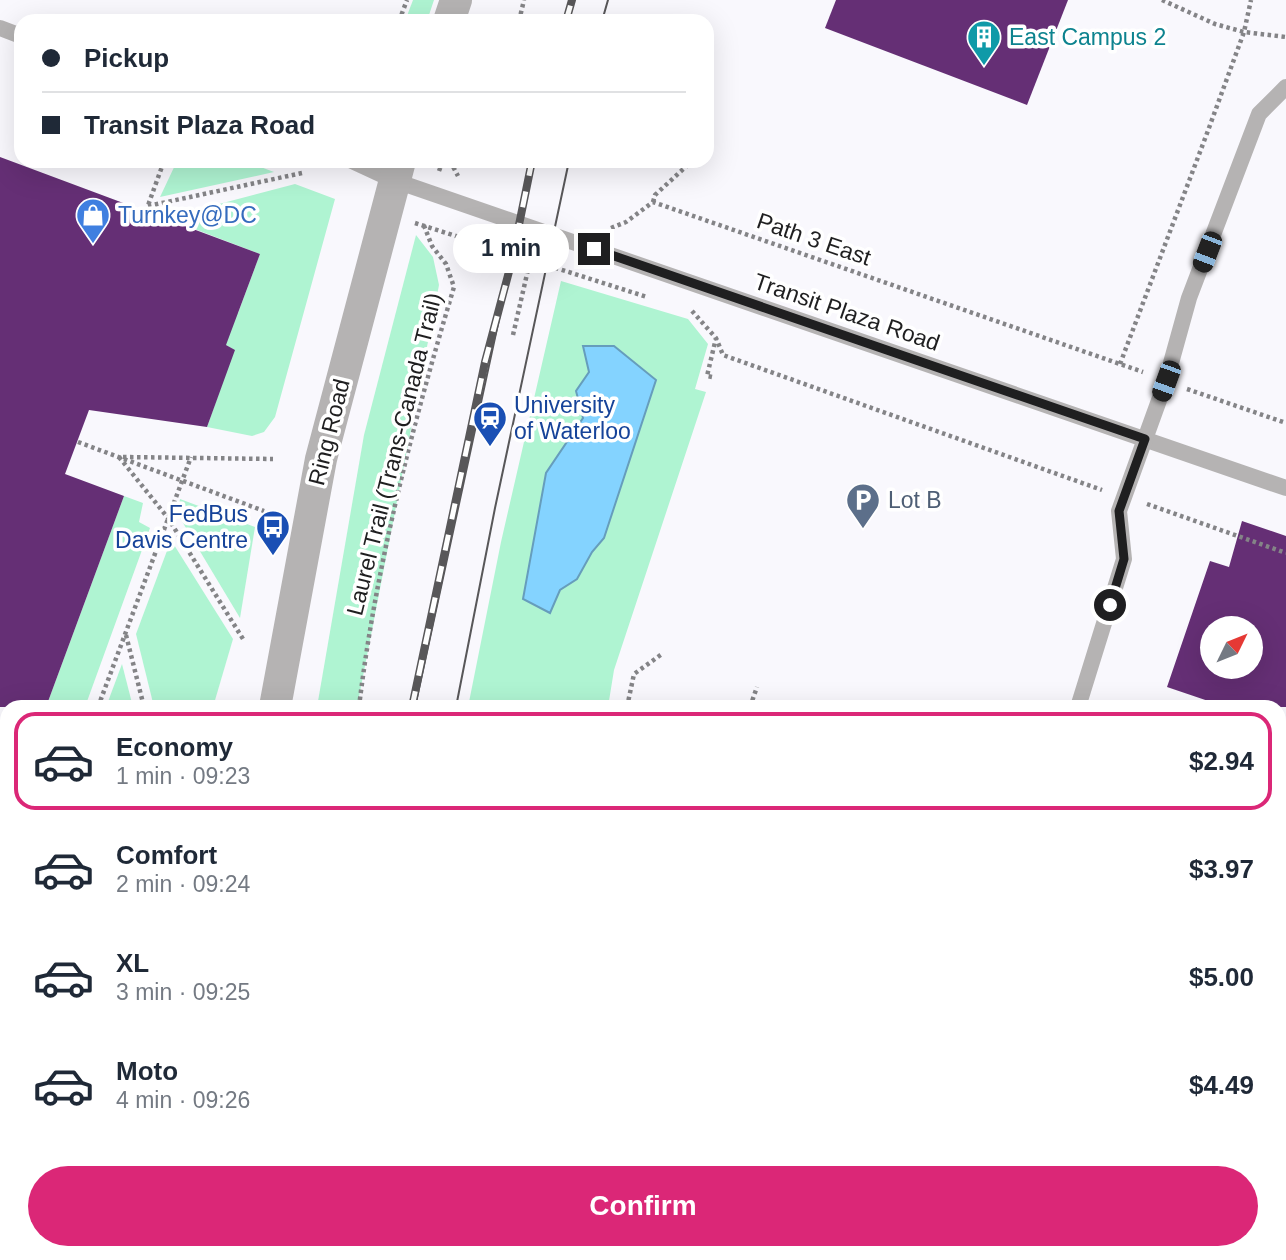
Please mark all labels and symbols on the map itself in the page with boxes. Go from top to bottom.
building icon: East Campus 2 [965,18,1003,67]
place label: East Campus 2 [1009,24,1166,50]
shop icon: Turnkey@DC [74,196,112,245]
place label: Turnkey@DC [118,202,257,228]
street label: Path 3 East [754,207,875,271]
callout: 1 min [454,224,570,274]
car [1190,229,1225,275]
route end [578,233,610,265]
street label: Transit Plaza Road [751,268,943,356]
street label: Laurel Trail (Trans-Canada Trail) [341,290,447,618]
car [1149,358,1184,404]
street label: Ring Road [303,376,355,488]
place label: University of Waterloo [514,392,631,444]
station icon: University of Waterloo [471,399,509,448]
parking icon: Lot B [844,481,882,530]
place label: Lot B [888,487,942,513]
place label: FedBus Davis Centre [115,501,248,553]
bus stop icon: FedBus Davis Centre [254,508,292,557]
route start [1094,589,1126,621]
north arrow [1200,616,1264,679]

